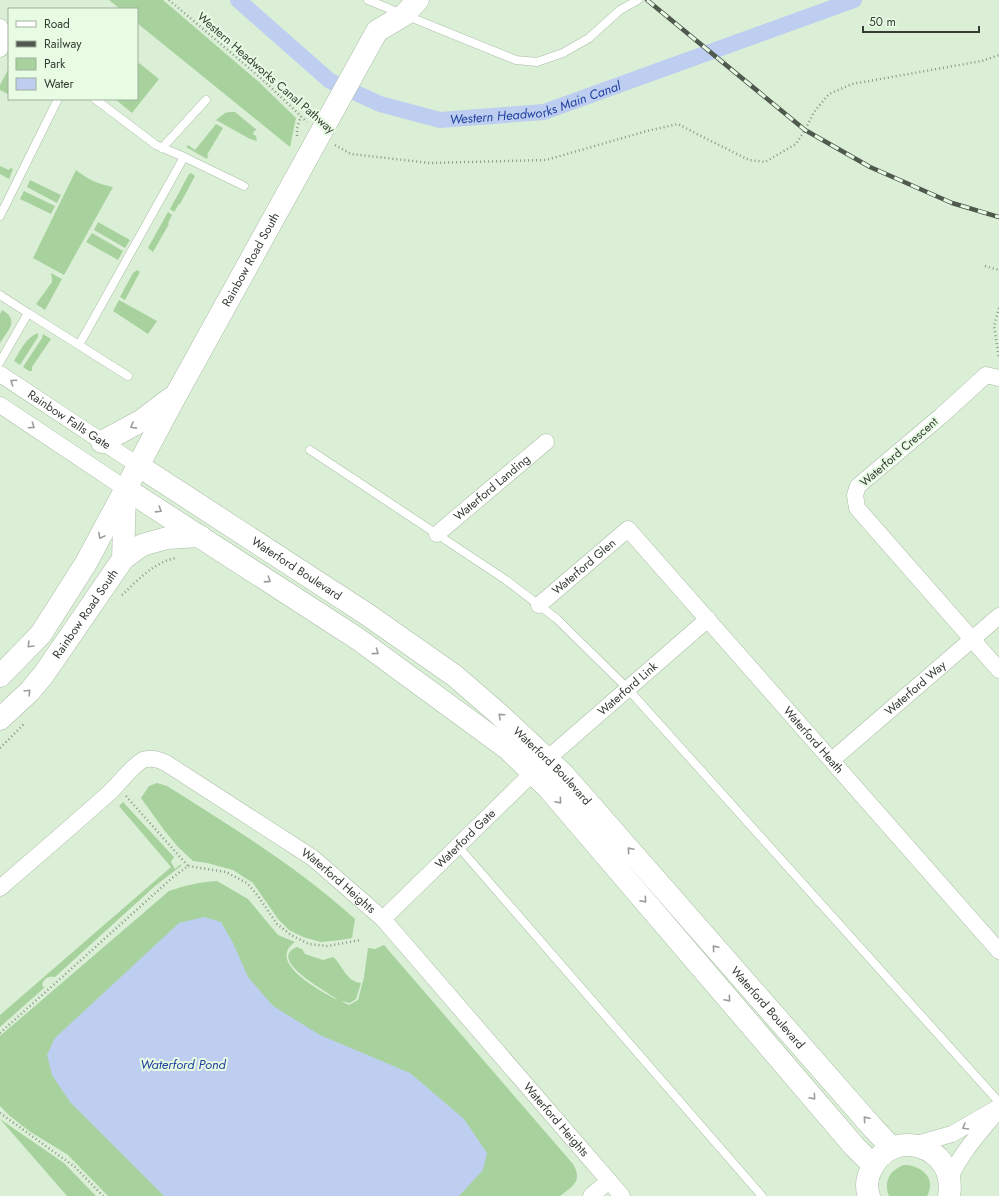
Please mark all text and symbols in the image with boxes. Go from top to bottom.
legend [8,8,138,100]
street label: Western Headworks Canal Pathway [193,8,339,138]
scale bar [863,8,979,34]
text: 50 m [869,13,896,31]
text: Road [44,15,70,33]
text: Railway [44,35,82,53]
text: Park [44,55,66,73]
text: Water [44,75,75,93]
water label: Western Headworks Main Canal [449,76,624,129]
street label: Rainbow Road South [217,209,284,310]
one-way arrow [10,379,17,387]
street label: Rainbow Falls Gate [24,386,114,454]
street label: Waterford Crescent [856,413,942,491]
one-way arrow [130,421,137,429]
one-way arrow [28,422,35,429]
street label: Waterford Landing [450,450,534,525]
one-way arrow [155,505,162,513]
one-way arrow [98,532,105,539]
street label: Waterford Boulevard [248,532,345,605]
street label: Waterford Glen [548,534,620,599]
street label: Rainbow Road South [48,565,122,662]
one-way arrow [264,576,271,583]
one-way arrow [27,640,35,648]
one-way arrow [372,647,379,654]
street label: Waterford Way [881,656,950,720]
street label: Waterford Link [594,657,662,720]
one-way arrow [23,689,31,697]
street label: Waterford Heath [779,703,848,778]
one-way arrow [499,713,506,720]
street label: Waterford Boulevard [509,723,596,809]
one-way arrow [555,796,562,804]
street label: Waterford Gate [431,805,500,873]
street label: Waterford Heights [298,844,380,918]
one-way arrow [627,848,634,855]
one-way arrow [639,895,646,902]
one-way arrow [713,945,720,953]
street label: Waterford Boulevard [727,962,809,1053]
one-way arrow [724,994,731,1001]
water label: Waterford Pond [140,1055,227,1074]
street label: Waterford Heights [519,1079,593,1161]
one-way arrow [808,1093,815,1100]
one-way arrow [863,1117,870,1124]
one-way arrow [962,1122,969,1129]

